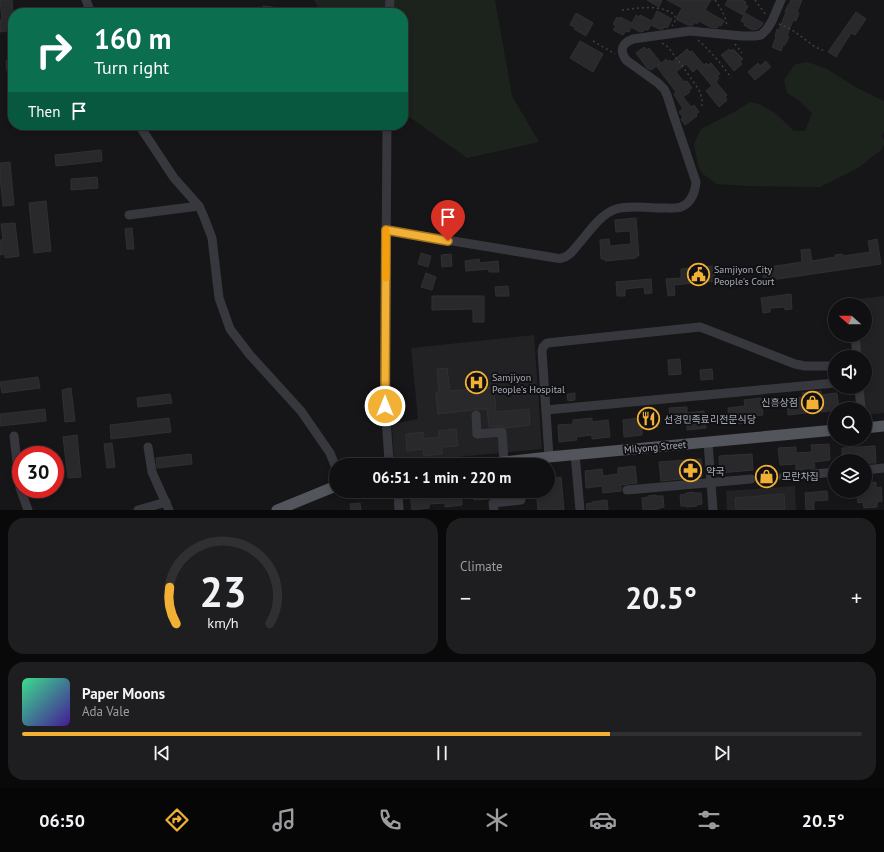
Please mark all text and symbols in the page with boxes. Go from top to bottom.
text: 160 m [94,20,171,57]
icon: right [28,24,80,76]
text: Turn right [94,56,169,79]
icon: arrive [68,100,90,122]
text: Then [28,102,60,121]
pin [431,200,465,241]
icon: arrive [437,206,459,228]
public building icon: Samjiyon City People's Court [685,262,711,288]
place label: Samjiyon City People's Court [714,263,775,288]
north arrow [828,298,872,342]
map controls [828,298,872,498]
button: sound [828,350,872,394]
hospital icon: Samjiyon People's Hospital [463,370,489,396]
place label: Samjiyon People's Hospital [492,371,565,396]
position arrow [364,385,406,427]
shop icon: 신흥상점 [800,389,826,415]
place label: 신흥상점 [761,396,798,409]
button: search [828,402,872,446]
restaurant icon: 선경민족료리전문식당 [635,406,661,432]
place label: 선경민족료리전문식당 [664,413,756,426]
street label: Milyong Street [623,438,687,456]
speed limit sign: 30 [12,446,64,498]
button: layers [828,454,872,498]
pharmacy icon: 약국 [678,458,704,484]
shop icon: 모란차집 [753,463,779,489]
place label: 약국 [706,465,724,478]
text: 06:51 · 1 min · 220 m [373,468,511,487]
place label: 모란차집 [782,470,819,483]
text: Climate [460,558,503,575]
text: 23 [199,565,247,618]
text: 20.5° [625,578,697,617]
text: − [460,584,471,612]
text: + [851,584,862,612]
text: km/h [207,613,239,632]
text: Paper Moons [82,684,165,703]
text: Ada Vale [82,703,130,720]
icon: previous [151,742,173,764]
icon: pause [431,742,453,764]
icon: next [711,742,733,764]
icon: directions [163,806,191,834]
icon: music [270,806,298,834]
icon: phone [376,806,404,834]
icon: climate [483,806,511,834]
icon: car [589,806,617,834]
icon: filters [695,806,723,834]
text: 06:50 [39,809,85,832]
text: 20.5° [802,809,845,832]

